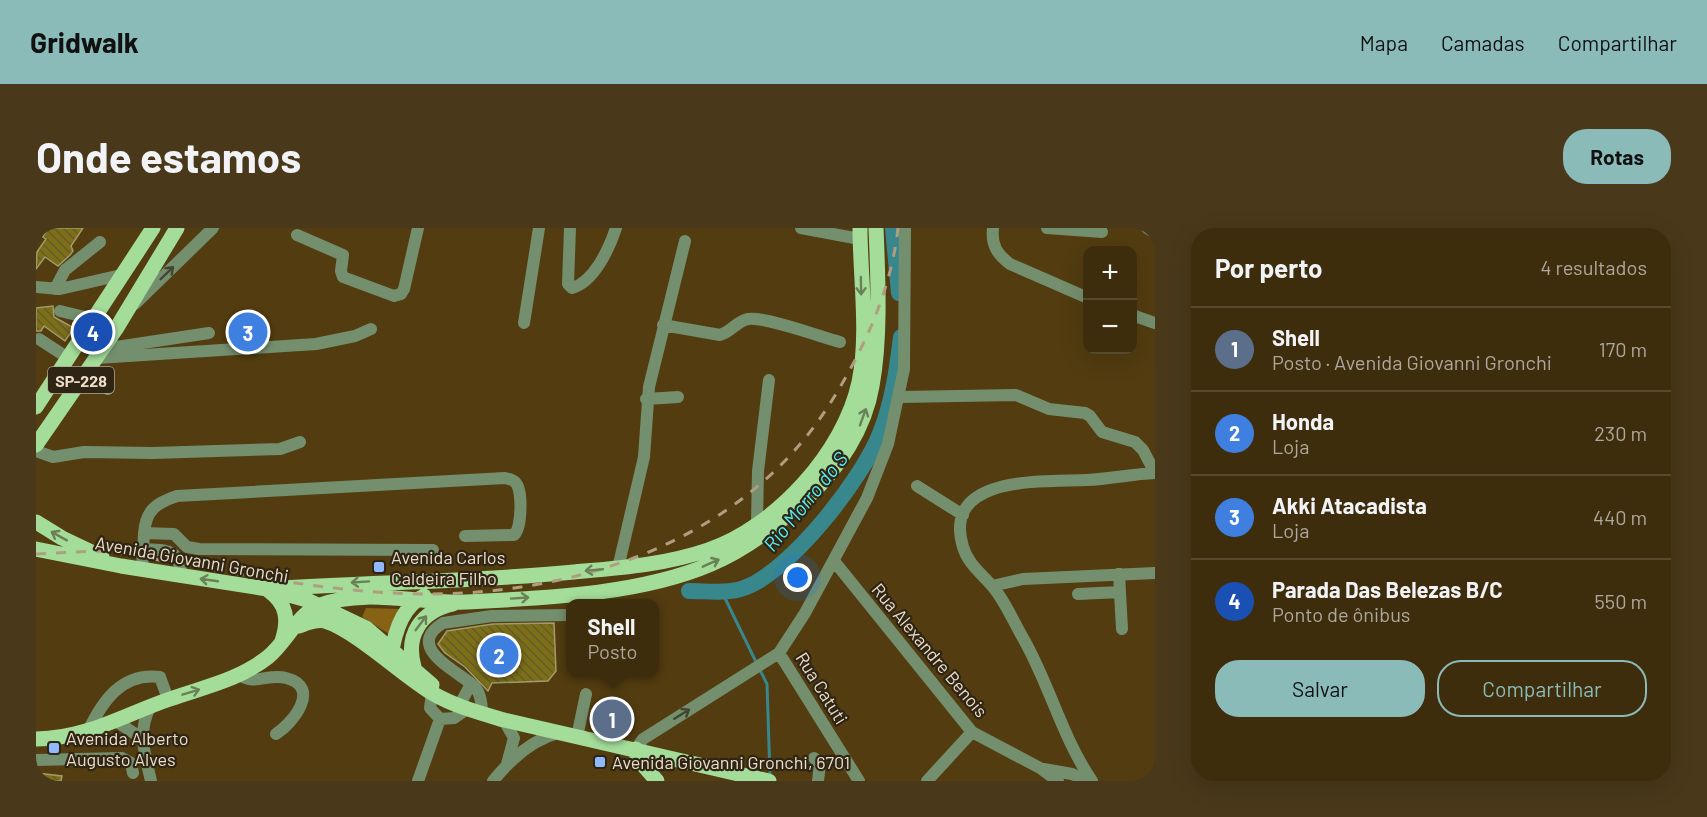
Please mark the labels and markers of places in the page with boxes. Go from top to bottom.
pin: 4 [74,310,112,354]
pin: 3 [228,310,268,354]
place label: Avenida Carlos Caldeira Filho [391,546,505,589]
marker: Avenida Carlos Caldeira Filho [372,560,386,574]
pin: 2 [480,632,518,678]
pin: 1 [592,696,632,742]
place label: Avenida Alberto Augusto Alves [66,727,188,770]
marker: Avenida Alberto Augusto Alves [47,741,61,755]
place label: Avenida Giovanni Gronchi, 6701 [612,751,850,773]
marker: Avenida Giovanni Gronchi, 6701 [593,755,607,769]

